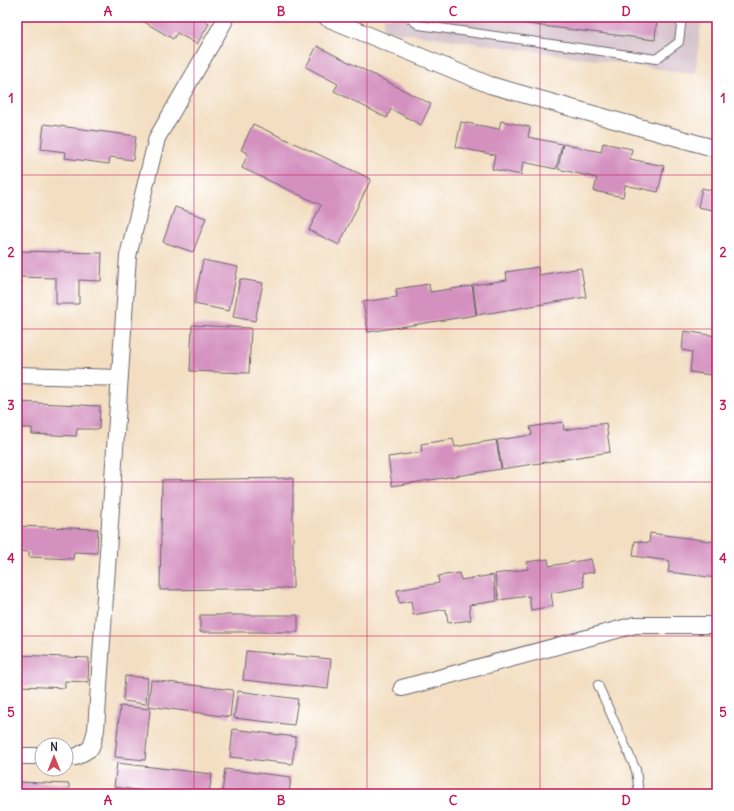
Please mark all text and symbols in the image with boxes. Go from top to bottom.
text: A [104,3,113,20]
text: B [277,3,286,20]
text: C [449,3,458,20]
text: D [621,3,631,20]
text: 1 [8,90,14,107]
text: 1 [720,90,726,107]
text: 2 [7,244,15,261]
text: 2 [719,244,727,261]
text: 3 [7,397,15,414]
text: 3 [719,397,727,414]
text: 4 [7,550,15,567]
text: 4 [719,550,727,567]
text: 5 [7,704,15,721]
text: 5 [719,704,727,721]
north arrow [34,737,74,777]
text: N [50,740,58,754]
text: A [104,792,113,809]
text: B [277,792,286,809]
text: C [449,792,458,809]
text: D [621,792,631,809]

